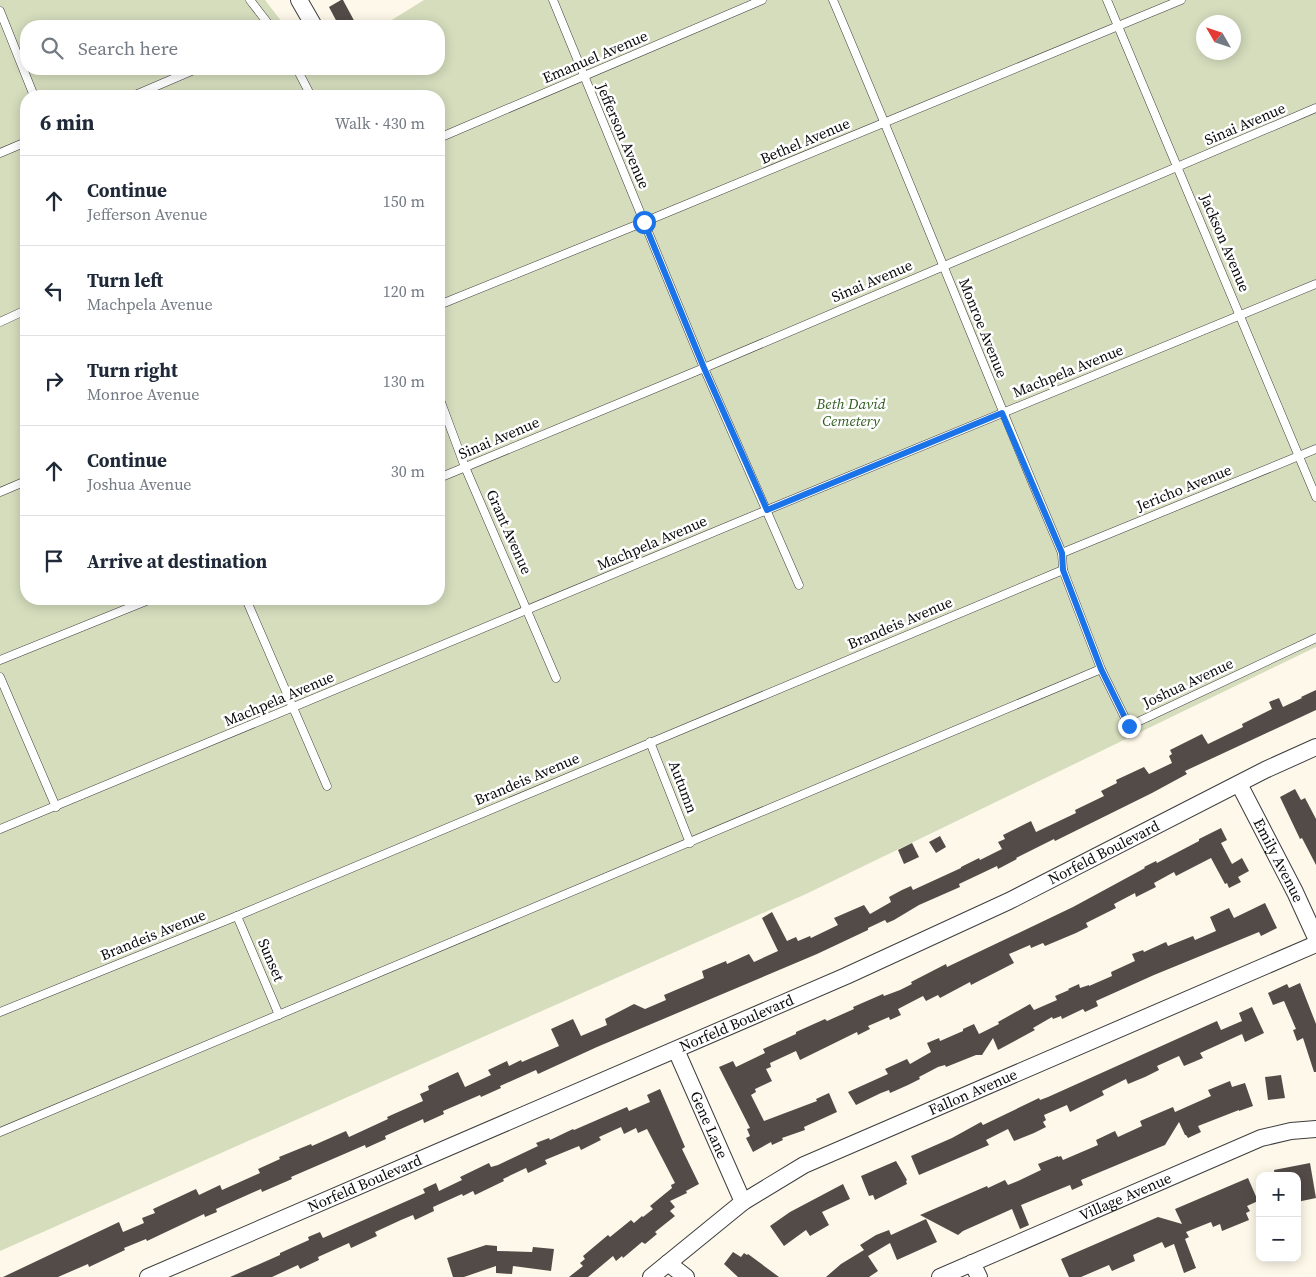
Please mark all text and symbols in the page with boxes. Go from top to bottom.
north arrow [1196,15,1241,60]
search box [20,20,445,75]
street label: Emanuel Avenue [539,25,651,88]
icon: search [38,34,66,62]
text: Search here [78,35,178,61]
street label: Jefferson Avenue [591,79,655,192]
street label: Sinai Avenue [1201,97,1289,150]
text: 6 min [40,108,95,137]
text: Walk · 430 m [335,112,425,134]
street label: Bethel Avenue [757,112,853,169]
text: Continue [87,177,167,203]
icon: ahead [40,187,68,215]
text: 150 m [383,190,425,212]
street label: Jackson Avenue [1195,190,1256,295]
text: Jefferson Avenue [87,203,207,225]
route start [633,211,656,234]
street label: Sinai Avenue [828,254,916,307]
text: Turn left [87,267,163,293]
street label: Monroe Avenue [954,275,1013,381]
icon: left [40,277,68,305]
text: 120 m [383,280,425,302]
text: Machpela Avenue [87,293,213,315]
street label: Machpela Avenue [1009,339,1127,402]
text: Turn right [87,357,178,383]
icon: right [40,367,68,395]
text: 130 m [383,370,425,392]
text: Monroe Avenue [87,383,199,405]
park label: Beth David Cemetery [815,393,886,431]
street label: Sinai Avenue [455,411,543,464]
text: Continue [87,447,167,473]
icon: ahead [40,457,68,485]
street label: Jericho Avenue [1132,459,1235,517]
text: 30 m [391,460,425,482]
text: Joshua Avenue [87,473,192,495]
street label: Grant Avenue [481,486,538,578]
street label: Machpela Avenue [594,510,710,575]
icon: arrive [40,547,68,575]
text: Arrive at destination [87,548,267,574]
street label: Brandeis Avenue [844,591,956,654]
street label: Joshua Avenue [1138,652,1237,713]
street label: Machpela Avenue [221,666,337,731]
route end [1118,715,1141,738]
street label: Brandeis Avenue [471,747,583,810]
street label: Autumn [664,758,703,816]
street label: Norfeld Boulevard [1044,815,1163,889]
street label: Emily Avenue [1249,815,1309,906]
street label: Brandeis Avenue [97,904,209,965]
street label: Sunset [253,935,290,984]
street label: Norfeld Boulevard [676,989,797,1057]
street label: Fallon Avenue [925,1063,1021,1120]
street label: Gene Lane [686,1088,734,1162]
street label: Norfeld Boulevard [304,1149,425,1217]
street label: Village Avenue [1076,1167,1175,1225]
map controls [1256,1172,1301,1262]
button: + [1256,1172,1301,1217]
button: − [1256,1217,1301,1262]

